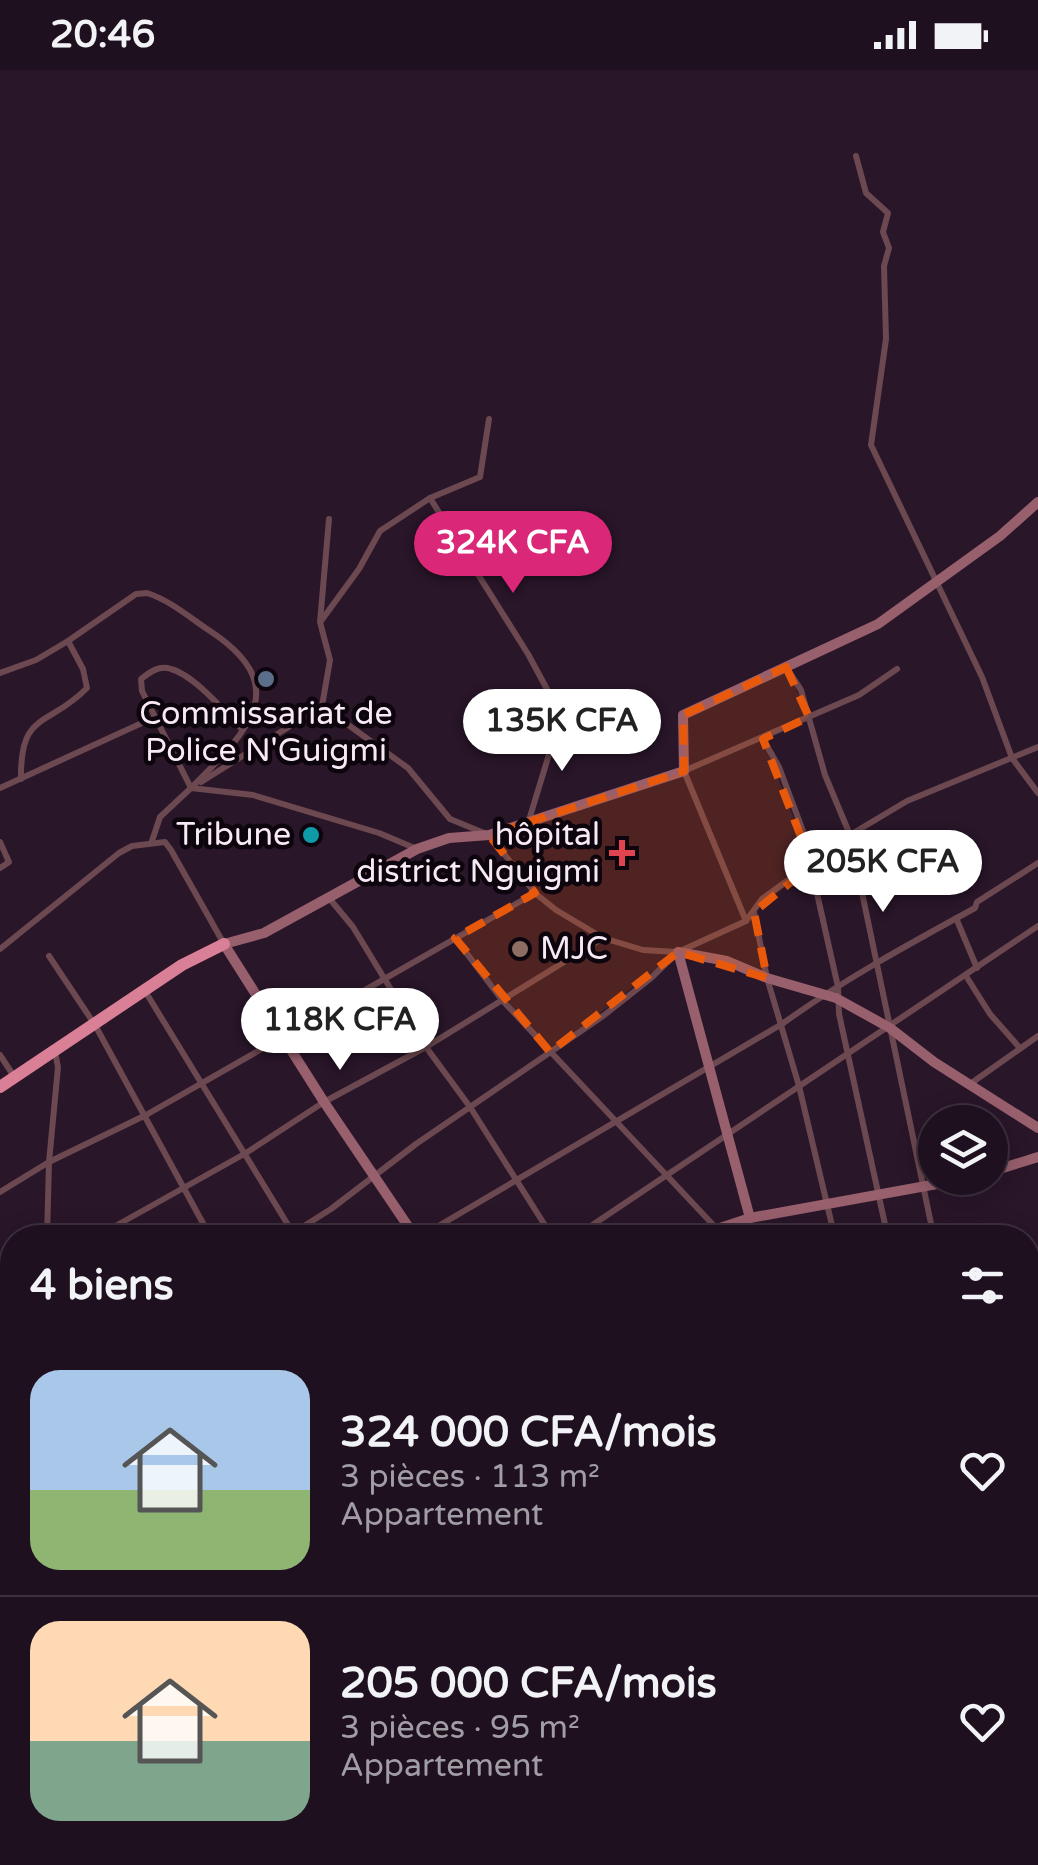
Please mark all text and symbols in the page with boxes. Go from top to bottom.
text: 20:46 [50,12,155,58]
pin: 324K CFA [410,511,616,596]
text: 324K CFA [436,524,590,562]
marker: Commissariat de Police N'Guigmi [255,668,277,690]
pin: 135K CFA [459,689,665,774]
place label: Commissariat de Police N'Guigmi [139,695,393,770]
text: 135K CFA [485,702,639,740]
place label: Tribune [176,816,291,854]
place label: hôpital district Nguigmi [356,816,600,891]
marker: Tribune [300,824,322,846]
pin: 205K CFA [780,830,986,915]
marker: hôpital district Nguigmi [609,840,635,866]
text: 205K CFA [806,843,960,881]
place label: MJC [540,930,608,968]
marker: MJC [509,938,531,960]
pin: 118K CFA [237,988,443,1073]
text: 118K CFA [263,1001,417,1039]
map controls [918,1105,1008,1195]
button: layers [918,1105,1008,1195]
icon: filters [955,1258,1010,1313]
text: 4 biens [30,1260,174,1311]
text: 324 000 CFA/mois [340,1407,717,1458]
icon: home [110,1410,230,1530]
icon: heart [955,1443,1010,1498]
text: 3 pièces · 113 m² [340,1458,600,1496]
text: Appartement [340,1496,543,1534]
text: 205 000 CFA/mois [340,1658,717,1709]
icon: home [110,1661,230,1781]
icon: heart [955,1694,1010,1749]
text: 3 pièces · 95 m² [340,1709,580,1747]
text: Appartement [340,1747,543,1785]

